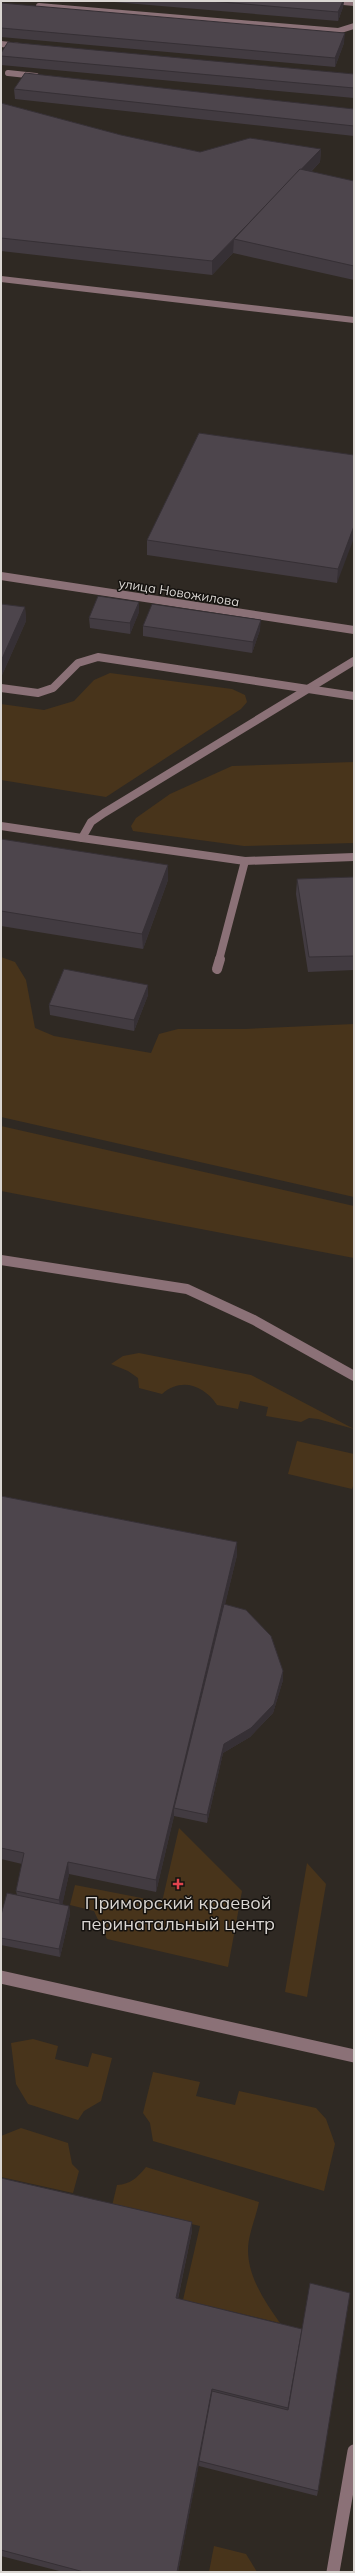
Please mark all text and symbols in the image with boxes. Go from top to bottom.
street label: улица Новожилова [117,575,241,609]
marker: Приморский краевой перинатальный центр [172,1878,184,1890]
place label: Приморский краевой перинатальный центр [81,1891,275,1935]

